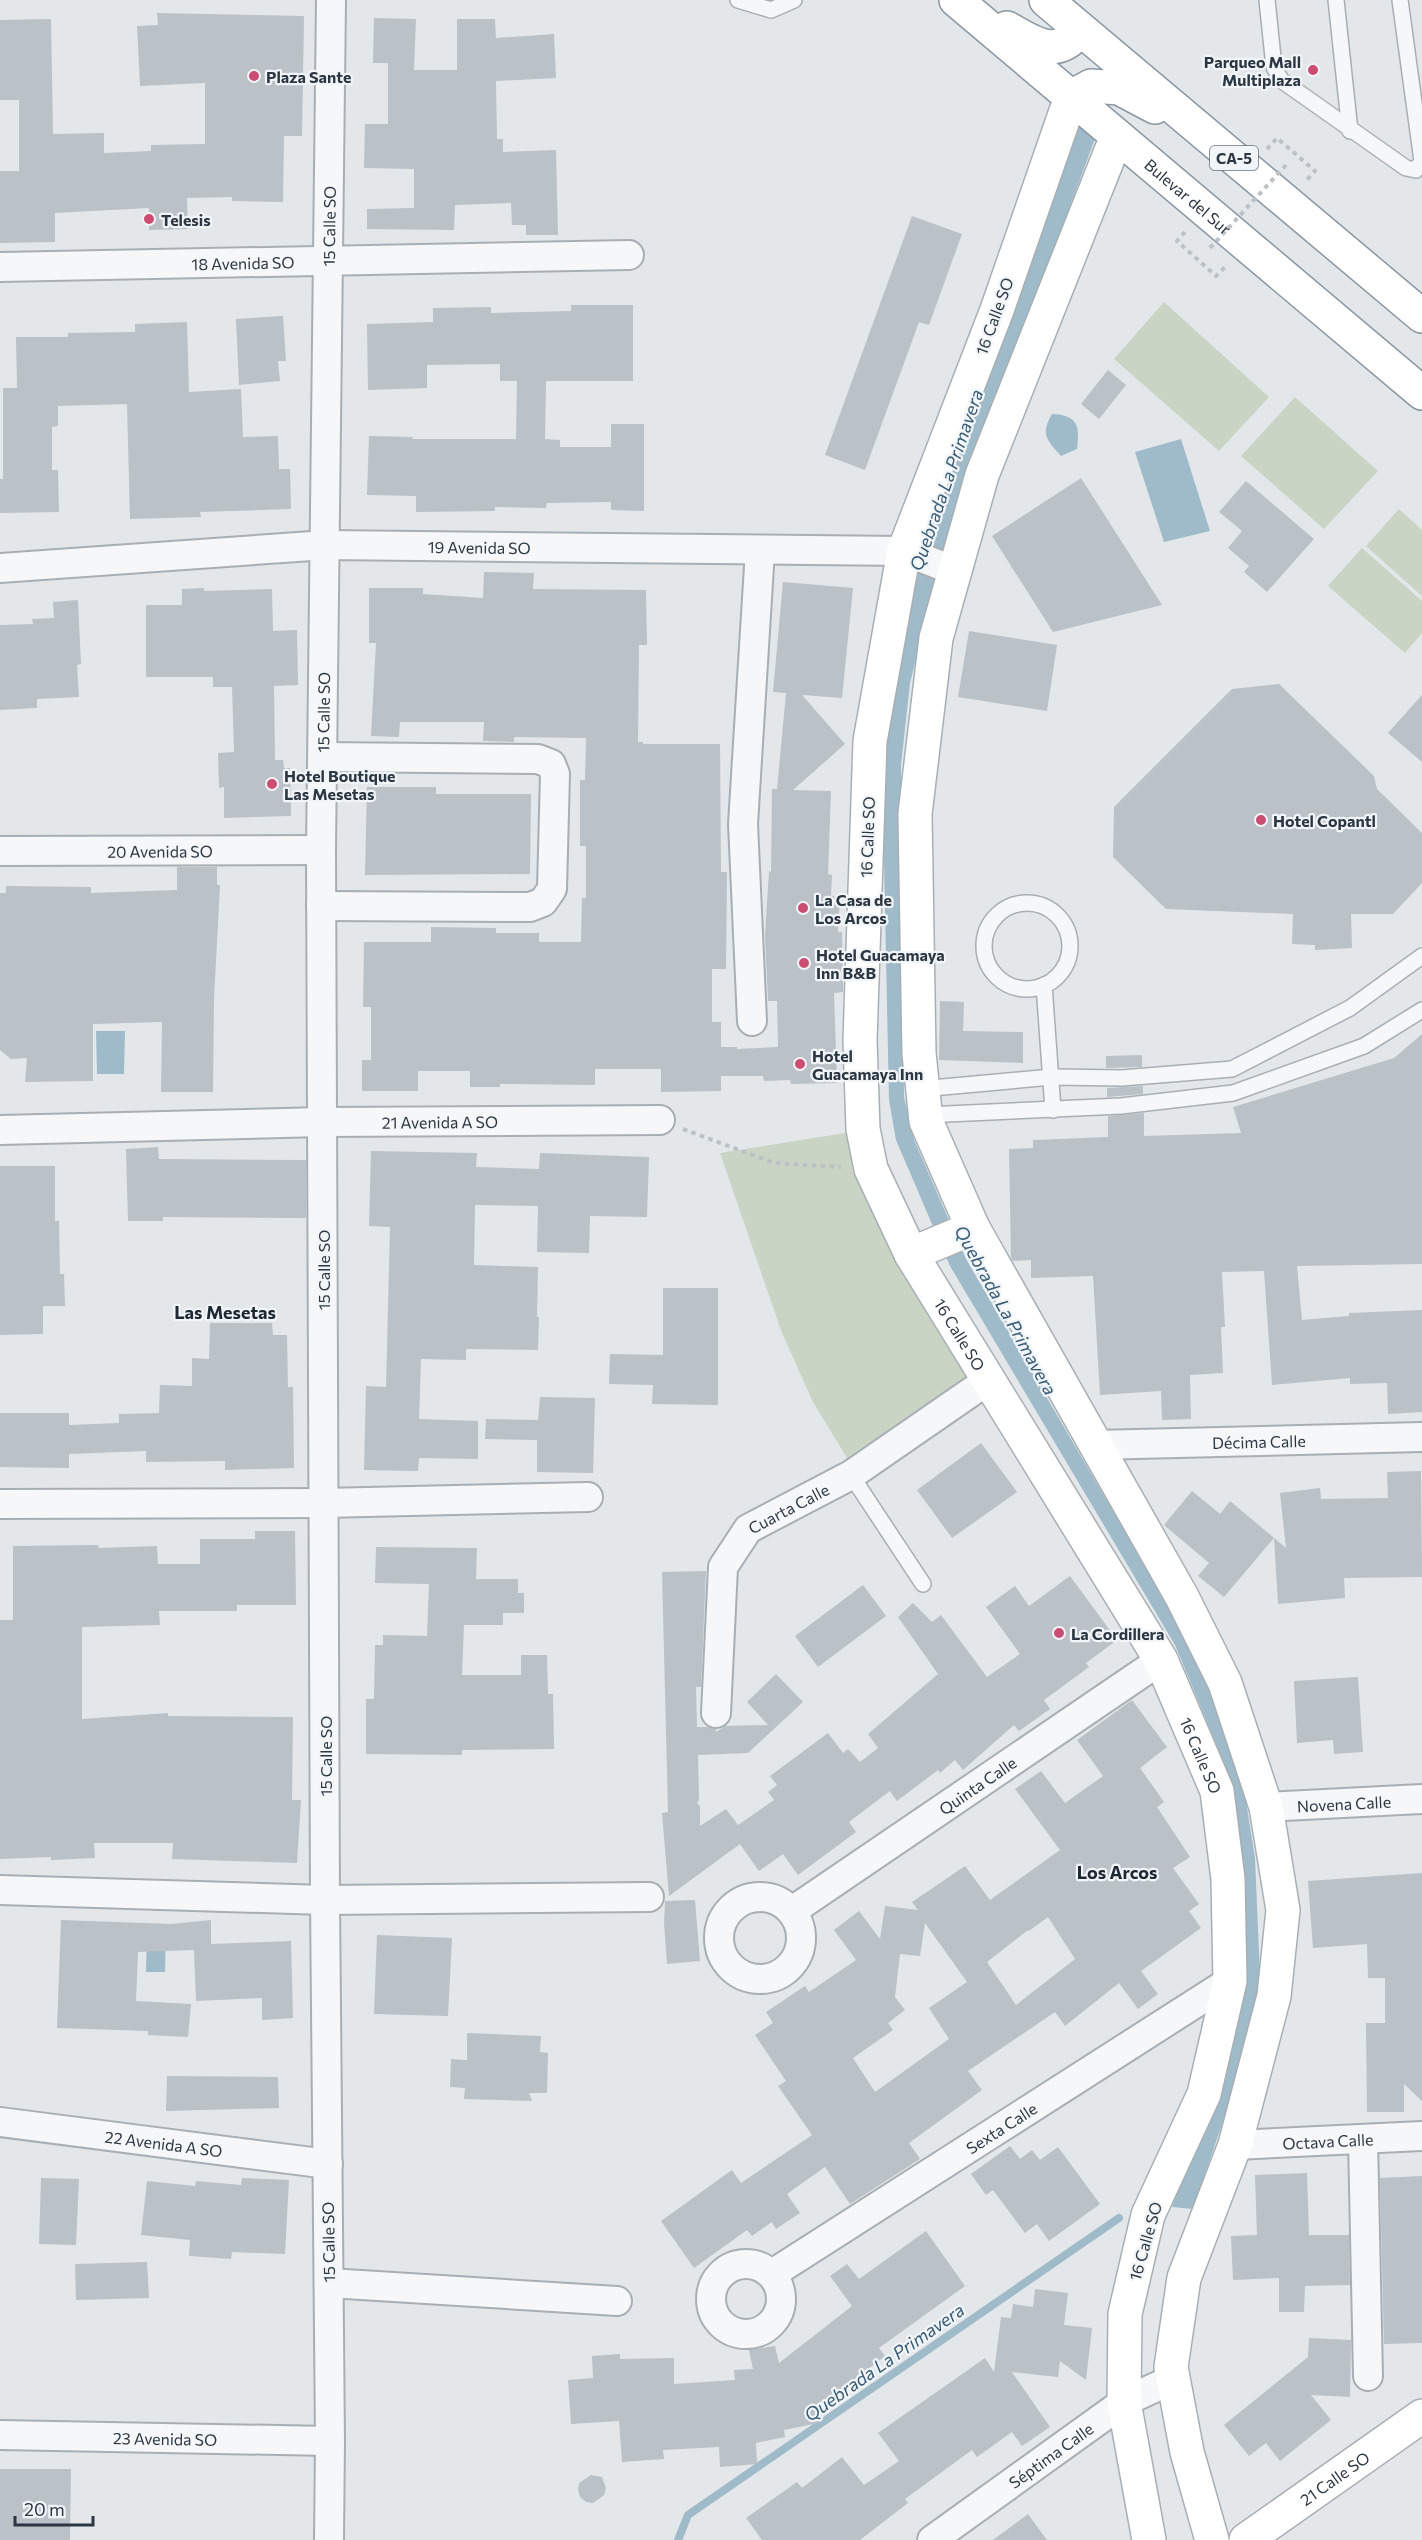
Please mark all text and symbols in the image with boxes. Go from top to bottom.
place label: Parqueo Mall Multiplaza [1204,52,1301,89]
marker: Parqueo Mall Multiplaza [1306,63,1320,77]
place label: Plaza Sante [266,67,351,86]
marker: Plaza Sante [247,69,261,83]
road number: CA-5 [1210,146,1258,170]
street label: Bulevar del Sur [1141,154,1236,238]
street label: 15 Calle SO [318,186,338,267]
place label: Telesis [161,210,211,229]
marker: Telesis [142,212,156,226]
street label: 18 Avenida SO [191,252,295,273]
street label: 16 Calle SO [971,275,1017,357]
water label: Quebrada La Primavera [905,386,987,574]
street label: 19 Avenida SO [428,537,531,557]
street label: 15 Calle SO [313,672,333,752]
place label: Hotel Boutique Las Mesetas [284,766,396,803]
marker: Hotel Boutique Las Mesetas [265,777,279,791]
street label: 16 Calle SO [856,796,878,878]
place label: Hotel Copantl [1273,811,1376,830]
marker: Hotel Copantl [1254,813,1268,827]
street label: 20 Avenida SO [107,841,213,860]
place label: La Casa de Los Arcos [815,890,892,927]
marker: La Casa de Los Arcos [796,901,810,915]
place label: Hotel Guacamaya Inn B&B [816,945,945,982]
marker: Hotel Guacamaya Inn B&B [797,956,811,970]
place label: Hotel Guacamaya Inn [812,1046,923,1083]
marker: Hotel Guacamaya Inn [793,1057,807,1071]
street label: 21 Avenida A SO [382,1111,498,1131]
water label: Quebrada La Primavera [950,1221,1062,1399]
street label: 15 Calle SO [314,1230,333,1310]
street label: 16 Calle SO [931,1295,990,1374]
district label: Las Mesetas [174,1301,276,1323]
street label: Décima Calle [1212,1430,1306,1452]
street label: Cuarta Calle [744,1479,832,1537]
place label: La Cordillera [1071,1624,1164,1643]
marker: La Cordillera [1052,1626,1066,1640]
street label: 16 Calle SO [1177,1714,1226,1796]
street label: 15 Calle SO [316,1716,335,1796]
street label: Quinta Calle [935,1752,1019,1818]
street label: Novena Calle [1296,1791,1391,1815]
district label: Los Arcos [1077,1861,1157,1883]
street label: Sexta Calle [962,2098,1040,2157]
street label: 22 Avenida A SO [104,2126,224,2160]
street label: Octava Calle [1282,2129,1374,2152]
street label: 16 Calle SO [1125,2199,1165,2283]
street label: 15 Calle SO [318,2202,338,2282]
water label: Quebrada La Primavera [800,2298,968,2426]
street label: Séptima Calle [1005,2418,1096,2491]
street label: 23 Avenida SO [113,2428,217,2448]
street label: 21 Calle SO [1296,2447,1373,2509]
scale bar [15,2489,93,2527]
text: 20 m [24,2498,65,2520]

